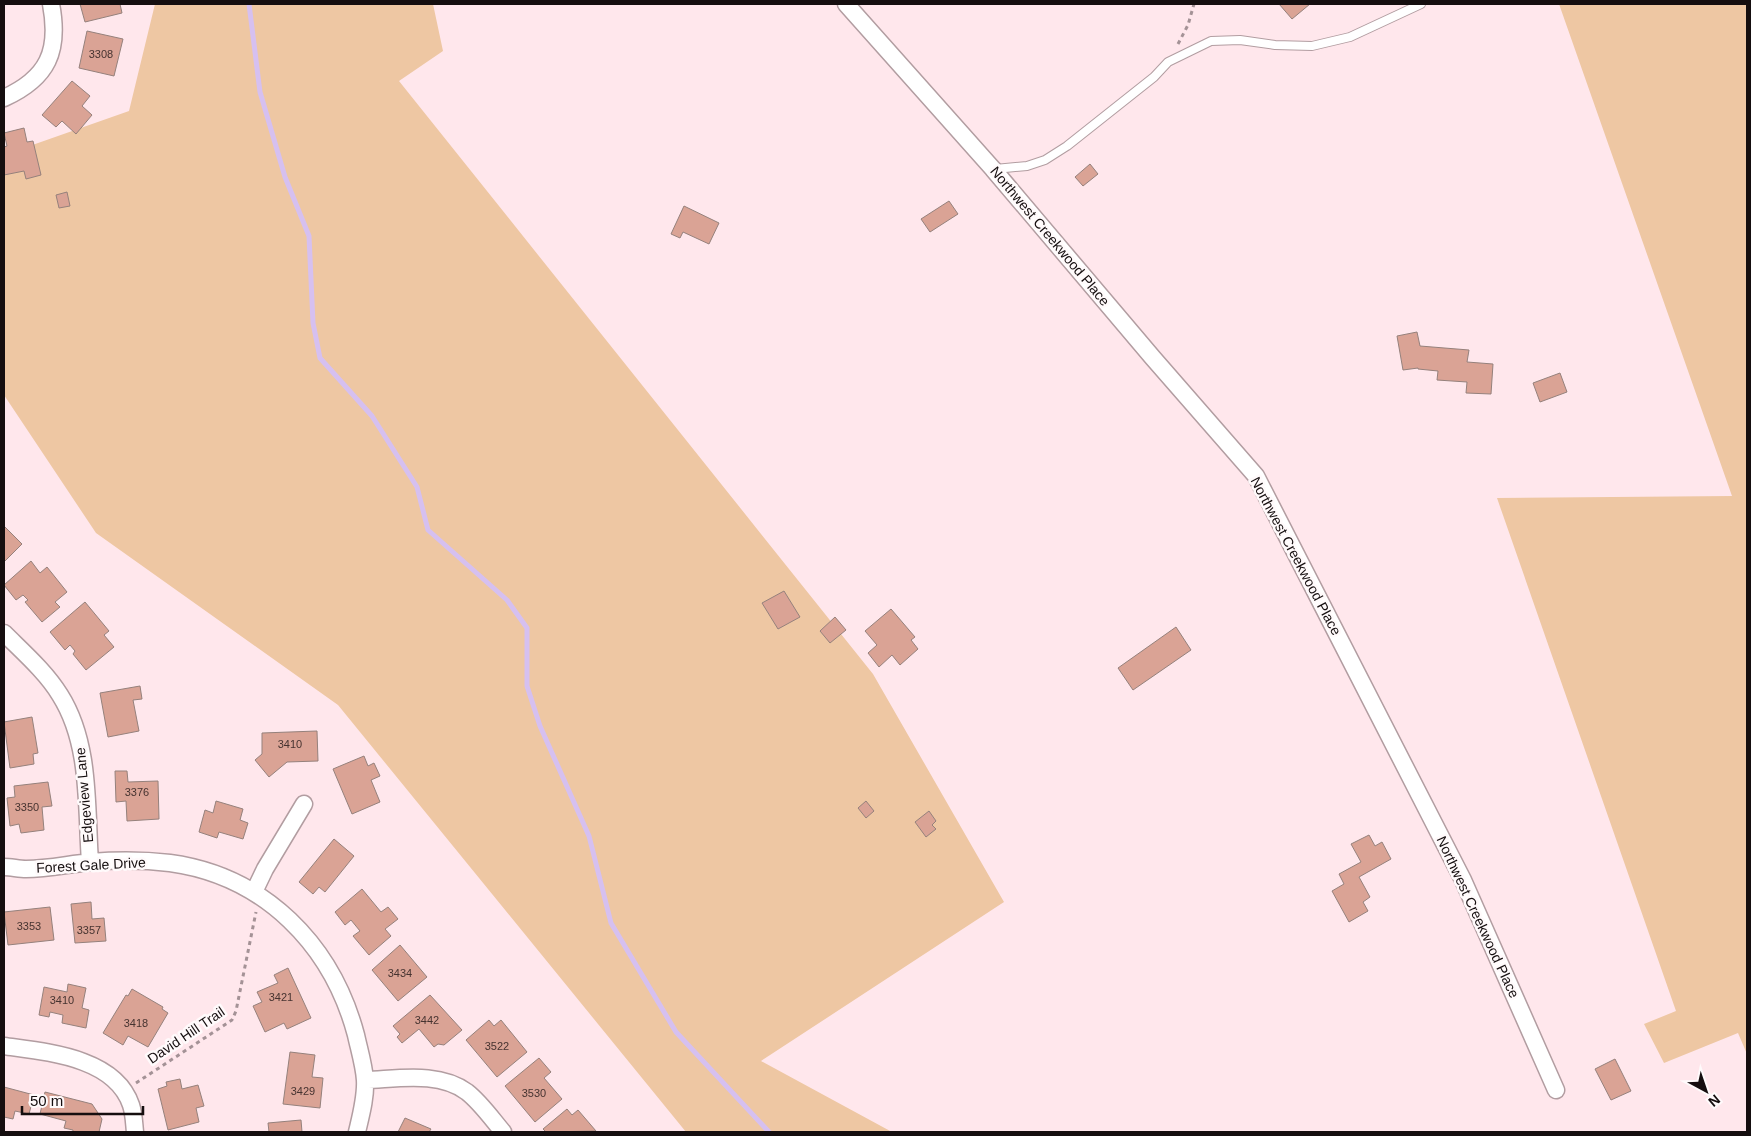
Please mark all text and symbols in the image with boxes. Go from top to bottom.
house number: 3308 [89,48,113,60]
street label: Northwest Creekwood Place [987,163,1113,309]
street label: Northwest Creekwood Place [1247,474,1345,638]
house number: 3410 [278,738,302,750]
street label: Edgeview Lane [72,746,96,843]
house number: 3376 [125,786,149,798]
house number: 3350 [15,801,39,813]
street label: Northwest Creekwood Place [1433,834,1523,1001]
street label: Forest Gale Drive [36,854,146,876]
house number: 3353 [17,920,41,932]
house number: 3357 [77,924,101,936]
house number: 3434 [388,967,412,979]
house number: 3421 [269,991,293,1003]
house number: 3410 [50,994,74,1006]
street label: David Hill Trail [144,1003,228,1067]
house number: 3442 [415,1014,439,1026]
house number: 3418 [124,1017,148,1029]
house number: 3522 [485,1040,509,1052]
north arrow [1681,1066,1731,1116]
scale bar [22,1084,144,1116]
house number: 3429 [291,1085,315,1097]
house number: 3530 [522,1087,546,1099]
text: 50 m [30,1092,63,1109]
text: N [1705,1092,1723,1110]

